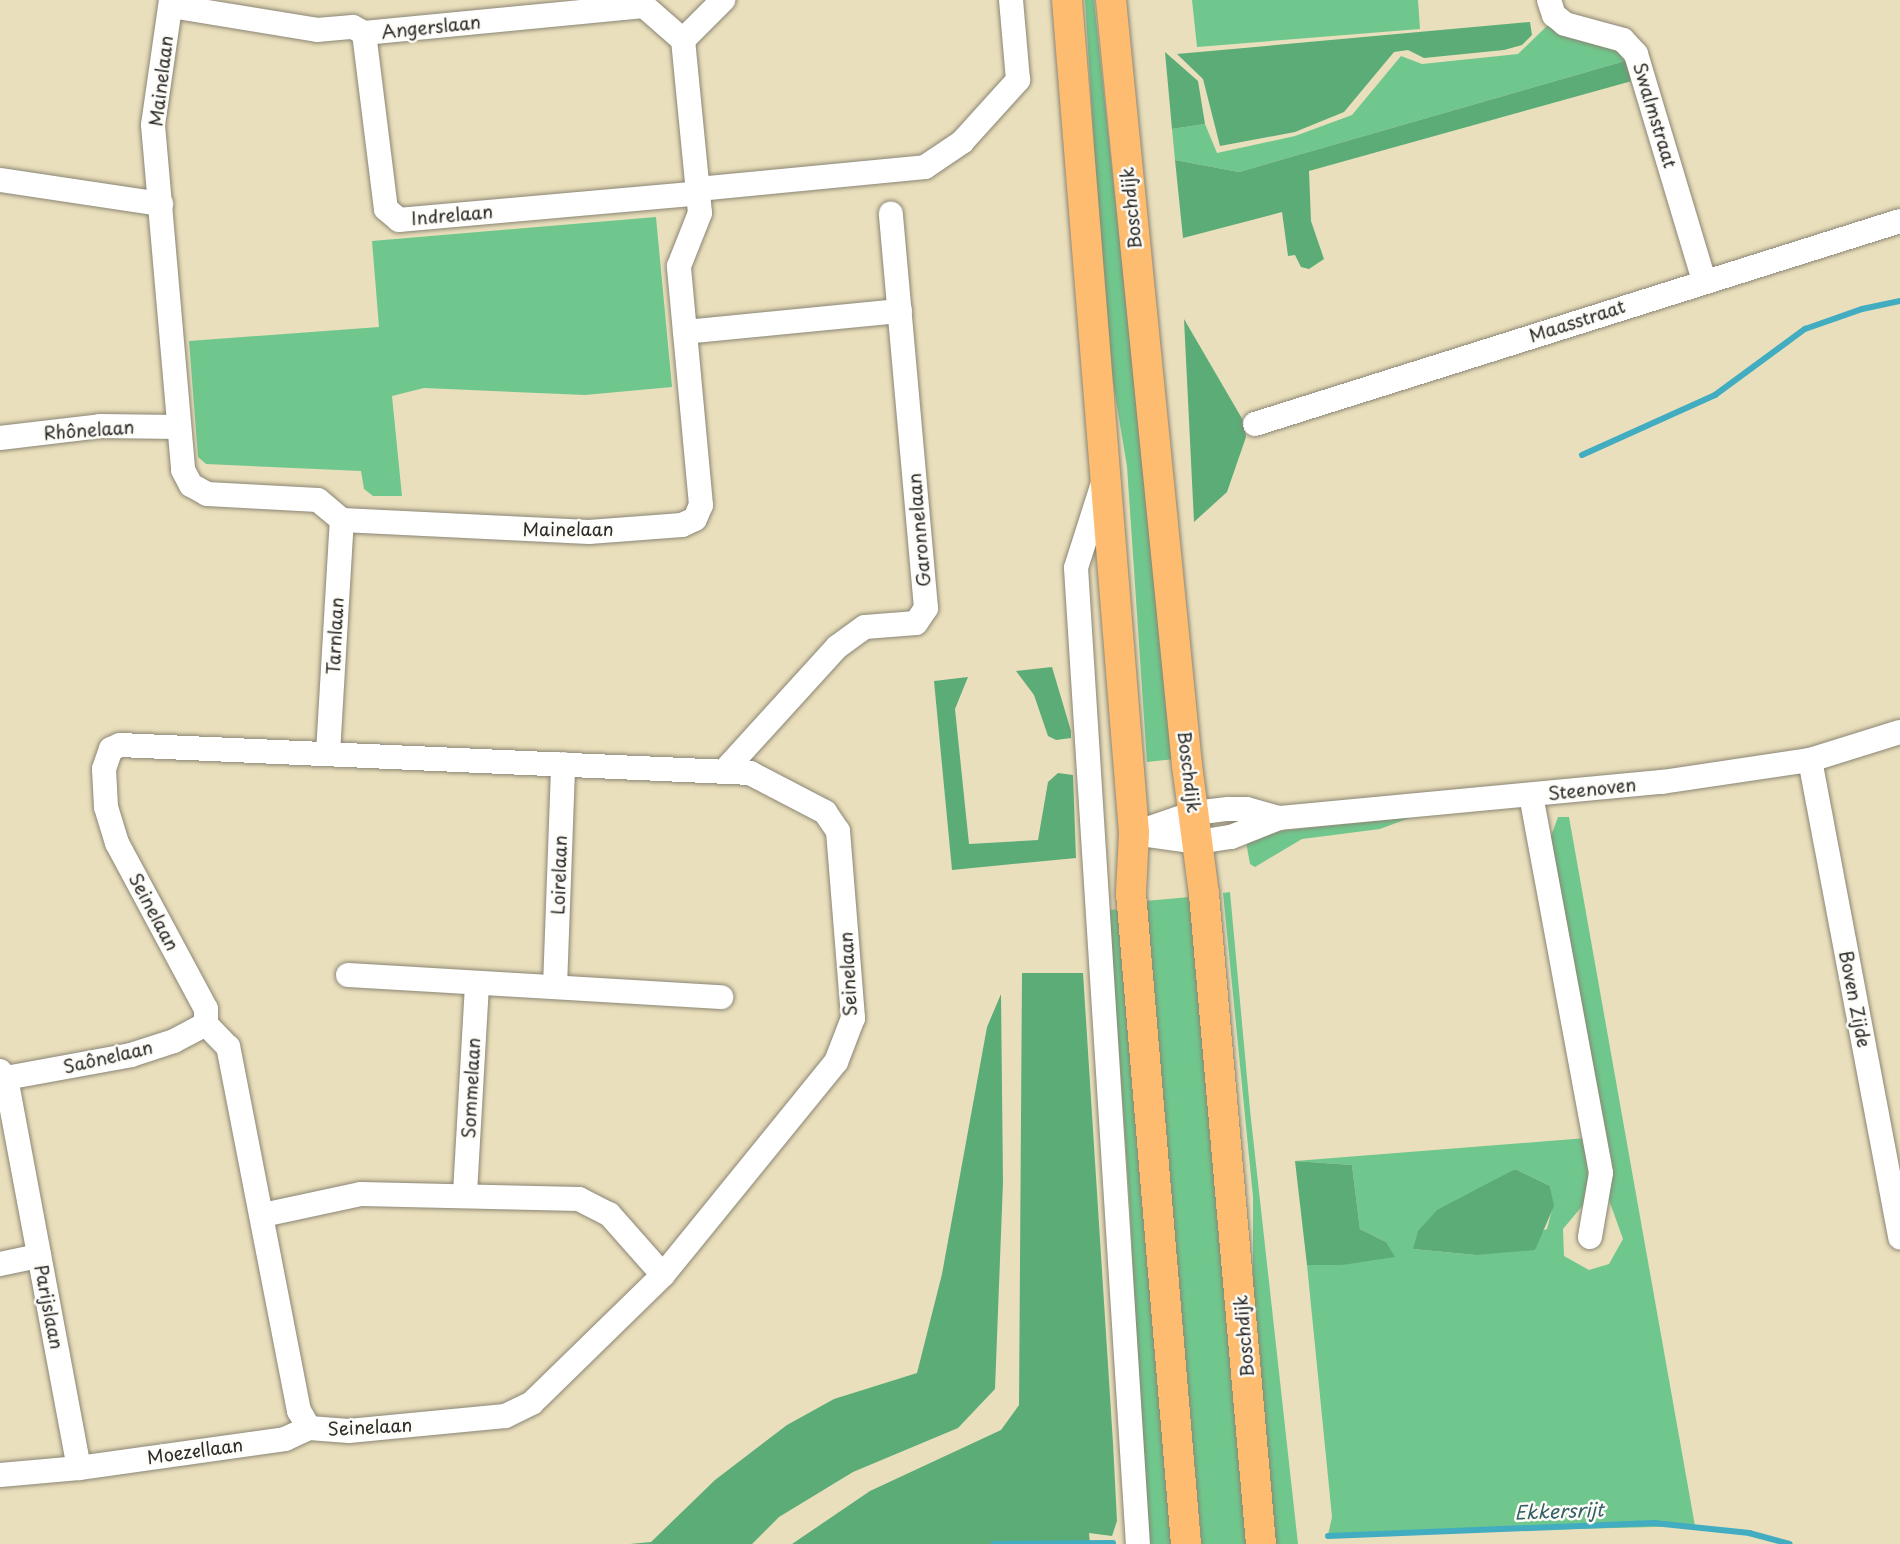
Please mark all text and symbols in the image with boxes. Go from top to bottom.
street label: Angerslaan [380,11,482,43]
street label: Mainelaan [145,34,177,128]
street label: Swalmstraat [1629,60,1681,170]
street label: Boschdijk [1116,166,1146,250]
street label: Indrelaan [410,201,494,229]
street label: Maasstraat [1526,295,1628,347]
street label: Rhônelaan [43,416,135,444]
street label: Garonnelaan [903,472,935,588]
street label: Mainelaan [522,518,614,540]
street label: Tarnlaan [322,597,348,675]
street label: Boschdijk [1173,730,1205,814]
street label: Steenoven [1547,774,1637,804]
street label: Loirelaan [547,835,571,915]
street label: Seinelaan [125,870,183,954]
street label: Seinelaan [835,931,861,1017]
street label: Boven Zijde [1835,948,1875,1050]
street label: Saônelaan [61,1036,155,1078]
street label: Sommelaan [458,1037,484,1139]
street label: Parijslaan [30,1263,68,1351]
street label: Boschdijk [1230,1294,1258,1378]
street label: Seinelaan [327,1414,413,1440]
street label: Moezellaan [146,1434,244,1468]
water label: Ekkersrijt [1514,1498,1604,1524]

